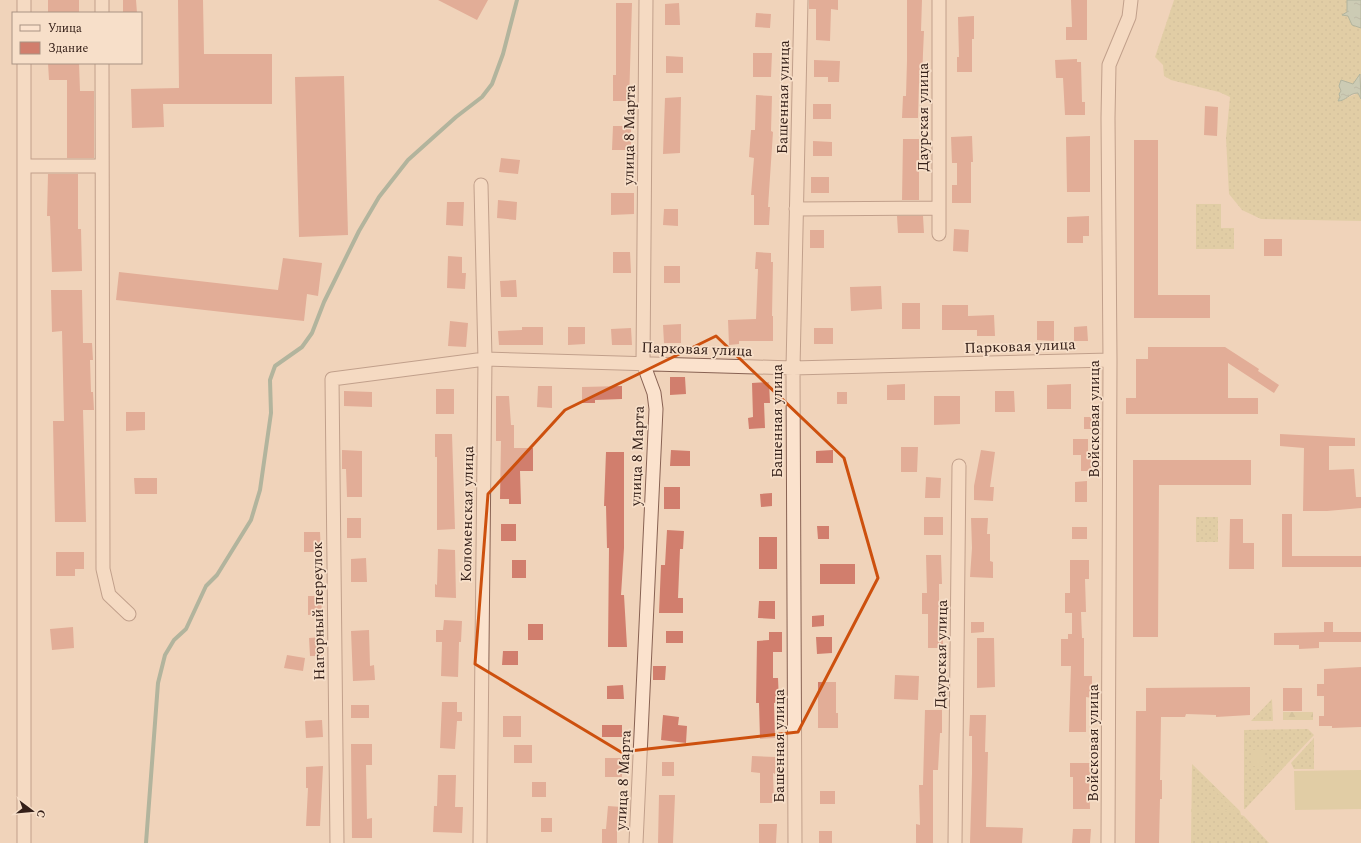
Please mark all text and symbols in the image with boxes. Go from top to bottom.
legend [12,12,142,64]
text: Улица [48,19,82,38]
text: Здание [48,39,88,58]
street label: Башенная улица [771,39,796,154]
street label: Даурская улица [912,62,935,171]
street label: улица 8 Марта [617,84,642,186]
street label: Парковая улица [964,333,1077,360]
street label: Парковая улица [641,336,754,363]
street label: Войсковая улица [1083,359,1106,478]
street label: Башенная улица [766,363,789,478]
street label: улица 8 Марта [624,405,651,508]
street label: Коломенская улица [455,445,480,582]
street label: Нагорный переулок [306,541,331,681]
street label: Даурская улица [929,599,954,709]
street label: Войсковая улица [1082,683,1105,802]
street label: Башенная улица [768,688,791,803]
street label: улица 8 Марта [609,729,638,832]
north arrow [12,791,52,831]
text: С [32,808,50,820]

